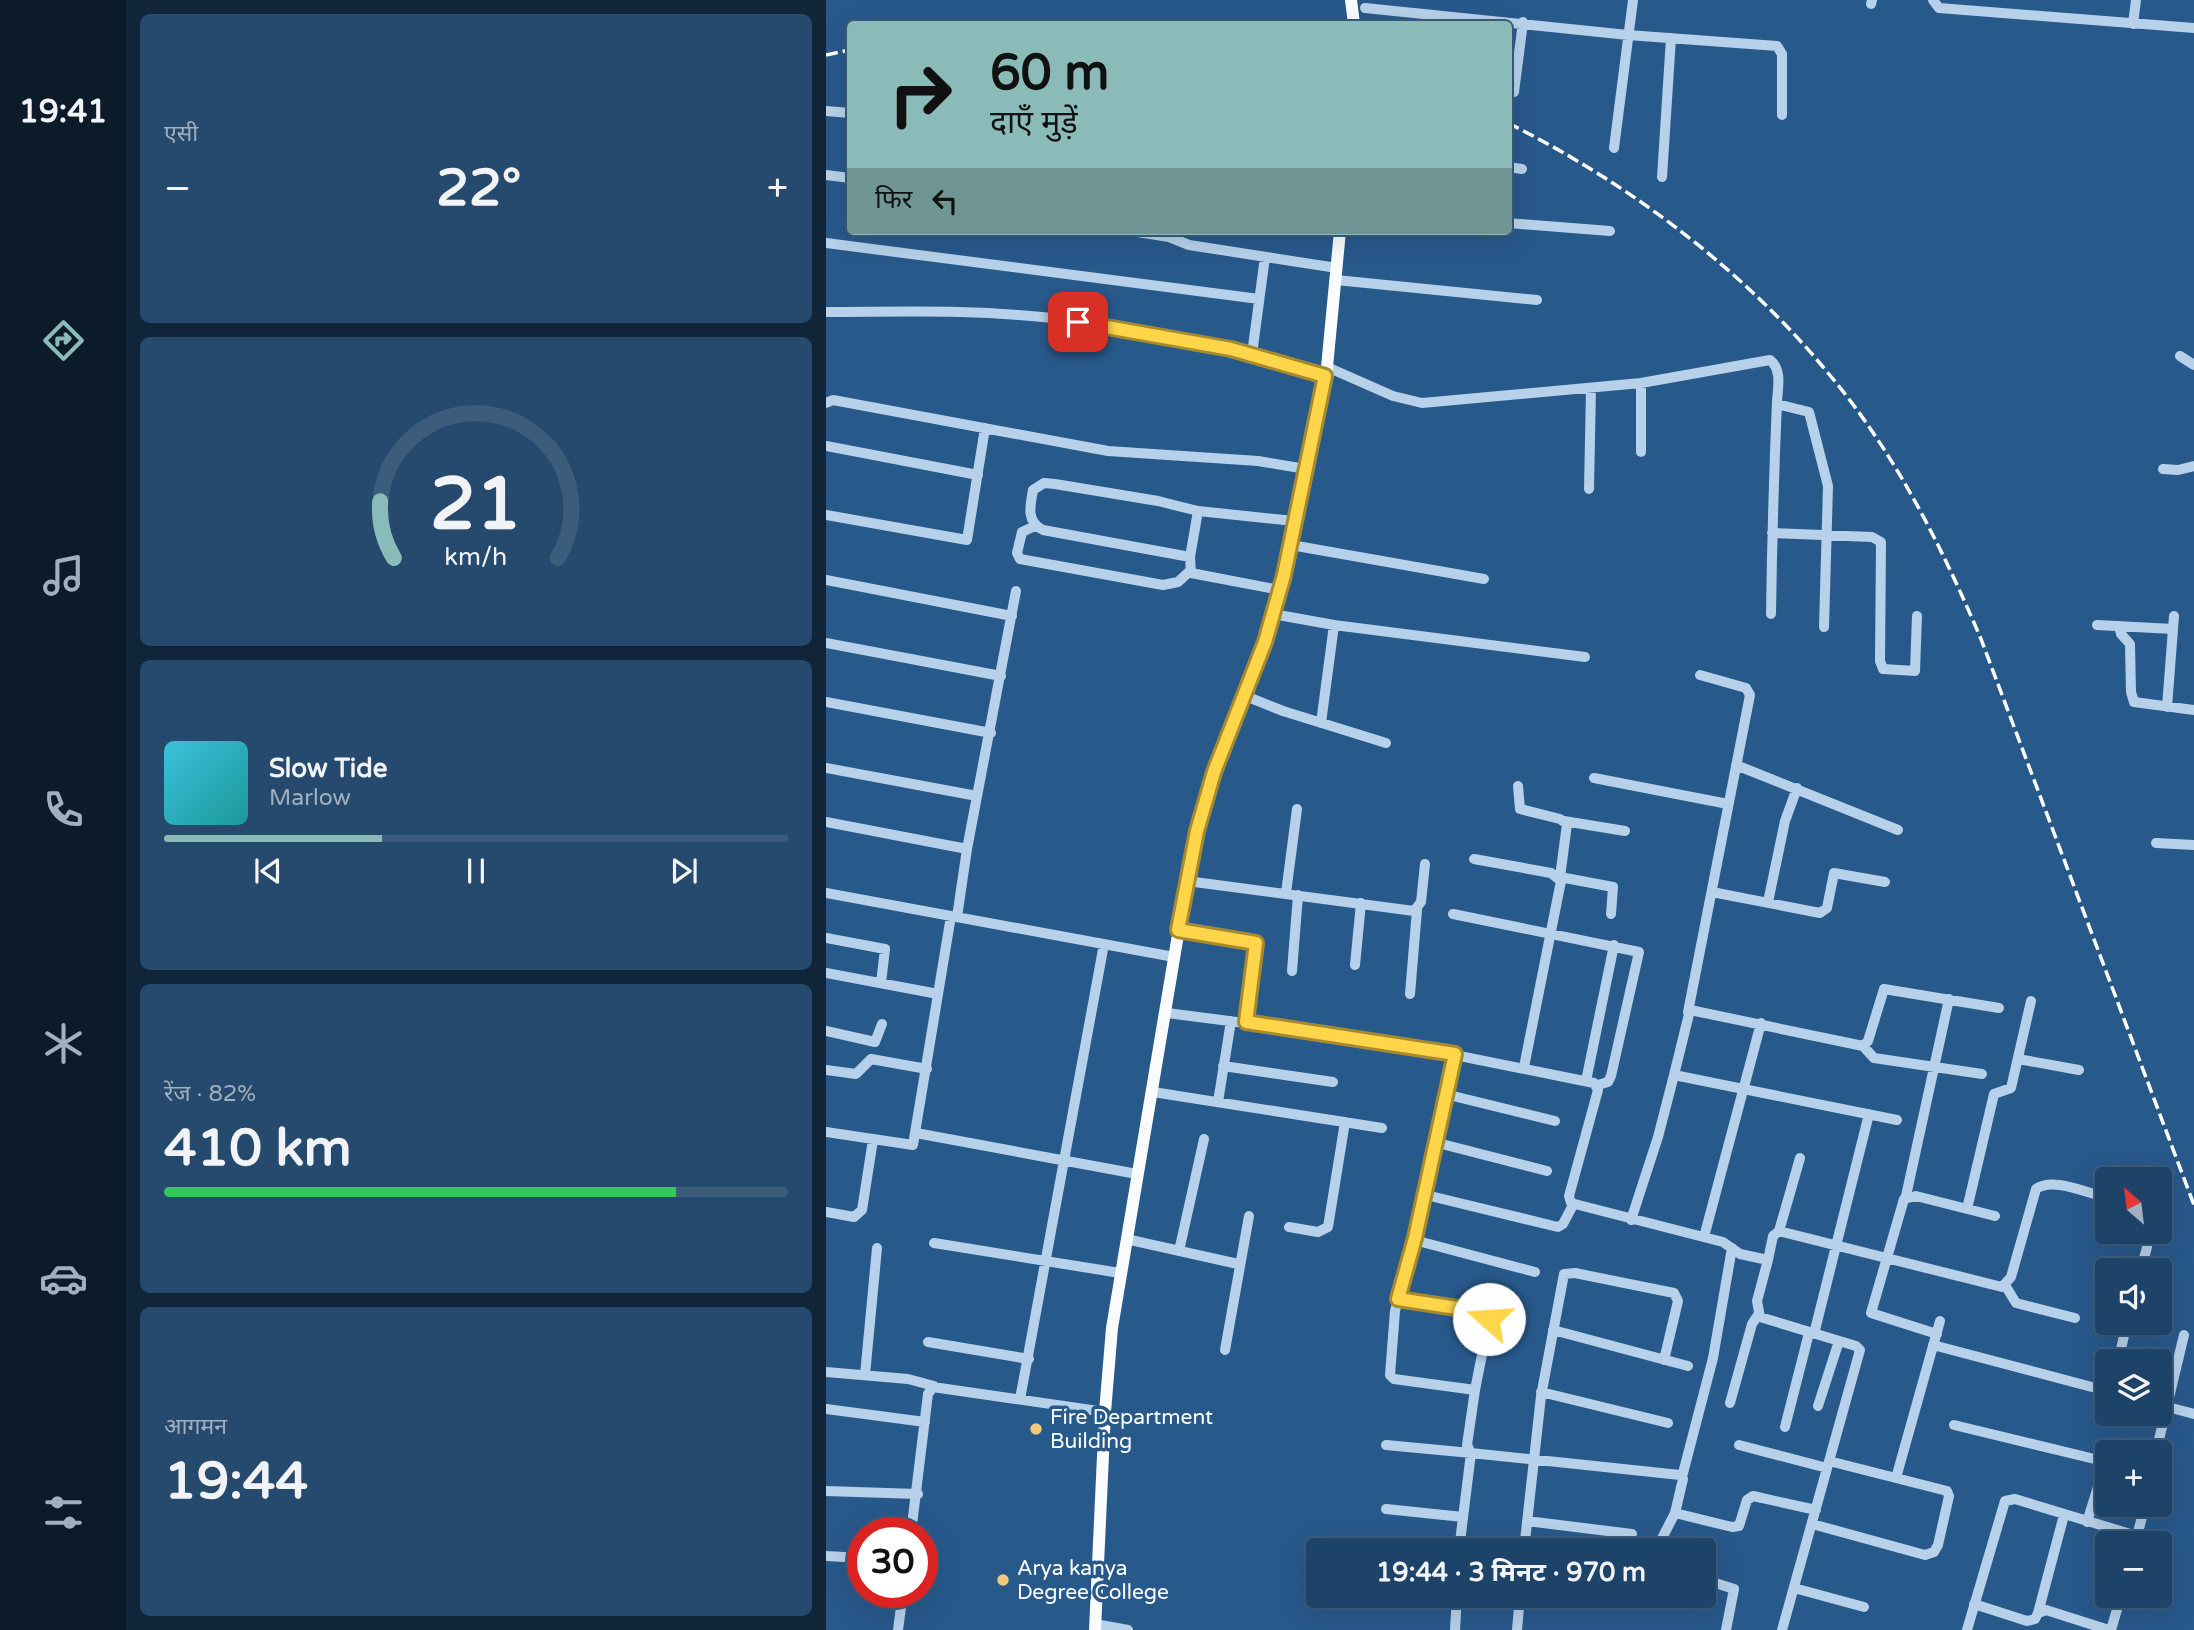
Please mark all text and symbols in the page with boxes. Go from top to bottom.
text: 60 m [990,44,1109,103]
icon: right [875,49,966,140]
text: 19:41 [19,93,107,131]
text: दाएँ मुड़ें [990,104,1078,142]
text: एसी [164,120,198,148]
text: 22° [436,157,521,220]
text: − [164,166,191,212]
text: + [767,166,788,212]
icon: left [926,182,964,220]
text: फिर [875,184,912,215]
pin [1048,292,1108,352]
icon: arrive [1059,303,1097,341]
icon: directions [39,316,88,365]
text: 21 [430,461,522,549]
text: km/h [445,542,507,572]
icon: music [39,551,88,600]
text: Slow Tide [269,753,387,784]
text: Marlow [269,784,351,812]
icon: phone [39,785,88,834]
icon: previous [249,852,287,890]
icon: pause [457,852,495,890]
icon: next [665,852,703,890]
icon: climate [39,1019,88,1068]
text: रेंज · 82% [164,1080,256,1108]
text: 410 km [164,1117,352,1180]
north arrow [2095,1167,2172,1244]
map controls [2095,1167,2172,1608]
icon: car [39,1254,88,1303]
button: sound [2095,1258,2172,1335]
position arrow [1452,1282,1526,1356]
button: layers [2095,1349,2172,1426]
place label: Fire Department Building [1050,1405,1213,1454]
text: आगमन [164,1413,227,1441]
marker: Fire Department Building [1028,1421,1044,1437]
button: + [2095,1440,2172,1517]
text: 19:44 [164,1450,308,1513]
icon: filters [39,1488,88,1537]
speed limit sign: 30 [847,1517,938,1608]
button: − [2095,1531,2172,1608]
place label: Arya kanya Degree College [1017,1556,1169,1605]
text: 19:44 · 3 मिनट · 970 m [1376,1557,1646,1588]
marker: Arya kanya Degree College [995,1572,1011,1588]

